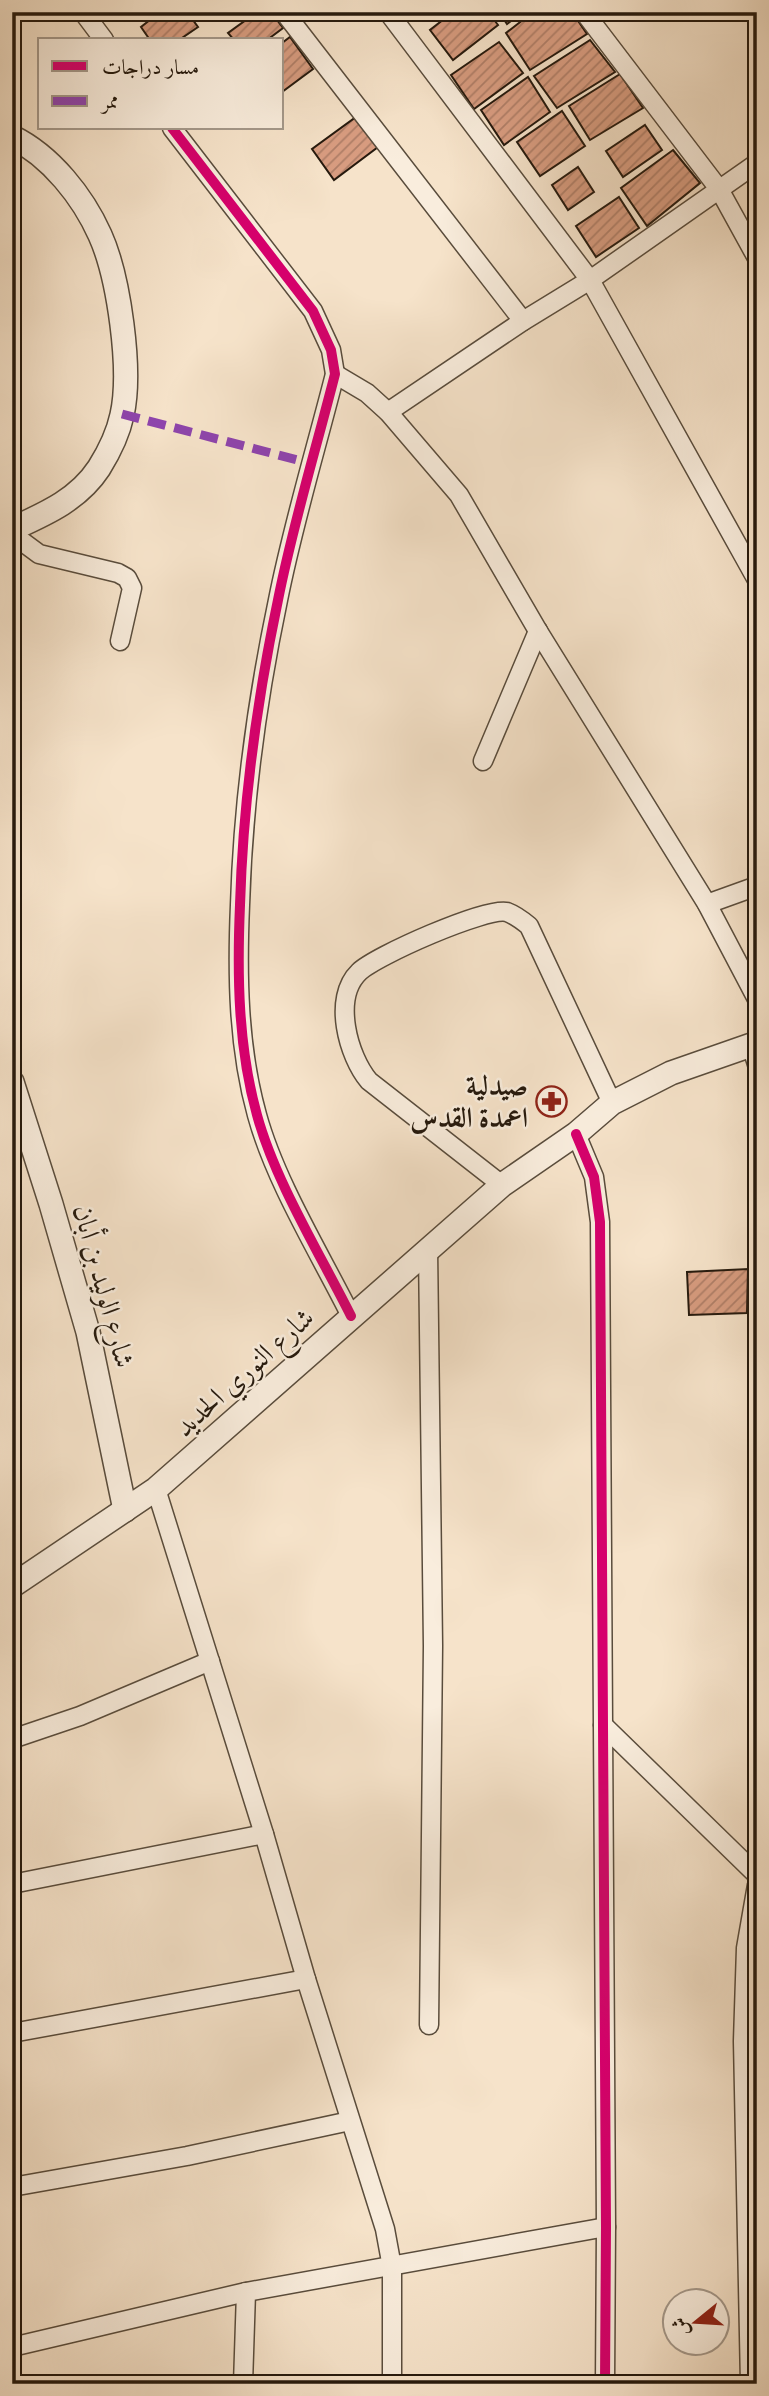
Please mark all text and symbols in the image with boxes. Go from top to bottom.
legend [38,38,284,130]
text: مسار دراجات [102,54,199,80]
text: ممر [100,88,119,114]
place label: صيدلية اعمدة القدس [410,1068,528,1135]
pharmacy icon: صيدلية اعمدة القدس [534,1084,568,1118]
street label: شارع الوليد بن أبان [60,1200,145,1373]
street label: شارع النوري الحديد [167,1300,325,1448]
north arrow [660,2288,730,2358]
text: ش [666,2315,694,2340]

